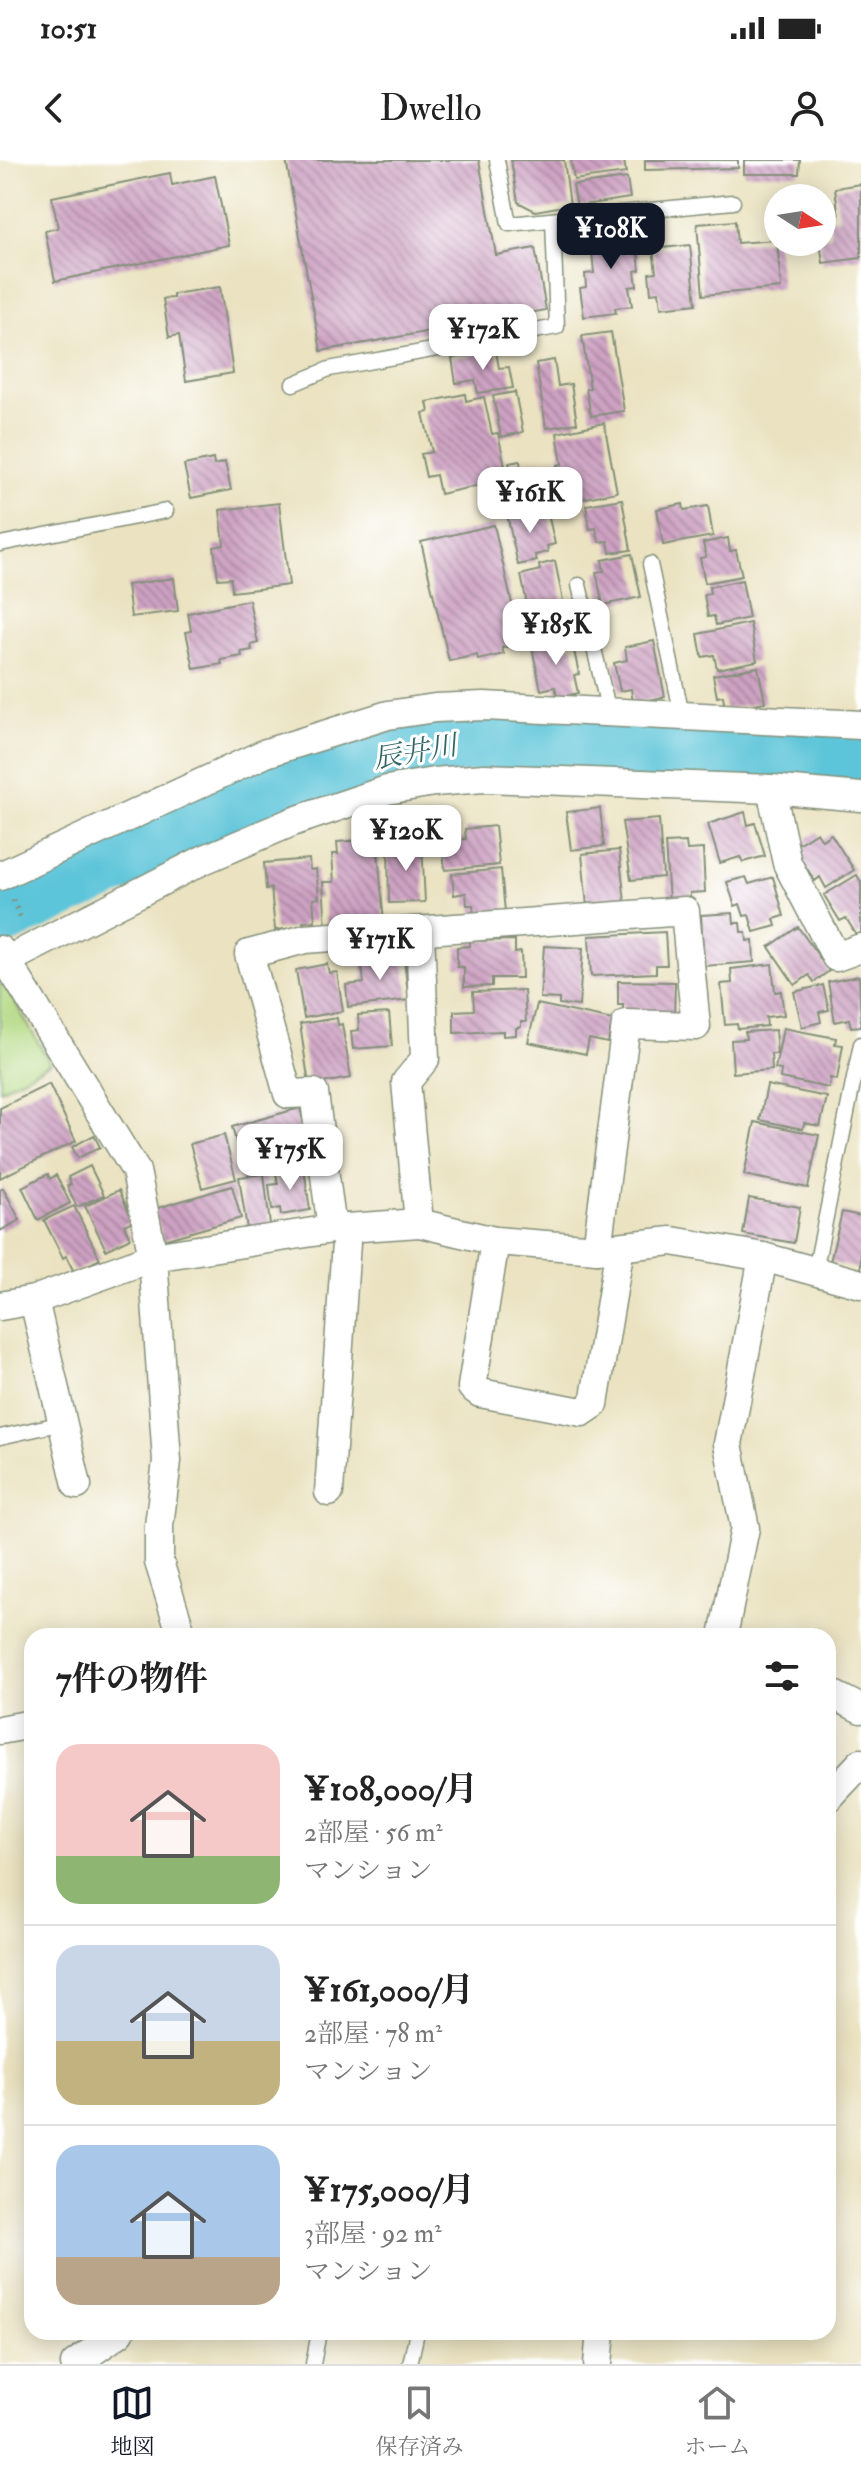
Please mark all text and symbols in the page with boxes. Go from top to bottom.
text: 10:51 [40,10,97,47]
icon: back [32,86,76,130]
text: Dwello [380,86,481,131]
icon: person [785,86,829,130]
north arrow [764,184,836,256]
map controls [764,184,836,256]
pin: ¥108K [555,203,667,271]
text: ¥108K [575,213,647,245]
pin: ¥172K [427,304,539,372]
text: ¥172K [447,314,519,346]
pin: ¥161K [474,467,586,535]
text: ¥161K [495,477,565,509]
pin: ¥185K [500,599,612,667]
text: ¥185K [521,609,591,641]
water label: 辰井川 [371,727,463,777]
pin: ¥120K [350,805,462,873]
text: ¥120K [369,815,443,847]
pin: ¥171K [324,914,436,982]
text: ¥171K [346,924,414,956]
pin: ¥175K [234,1124,346,1192]
text: ¥175K [255,1134,325,1166]
icon: filters [760,1654,804,1698]
text: 7件の物件 [56,1658,208,1701]
text: ¥108,000/月 [304,1768,478,1811]
icon: home [120,1776,216,1872]
text: 2部屋 · 56 m² [304,1817,443,1849]
text: マンション [304,1855,433,1887]
text: ¥161,000/月 [304,1969,474,2012]
icon: home [120,1977,216,2073]
text: 2部屋 · 78 m² [304,2018,442,2050]
text: マンション [304,2056,433,2088]
text: ¥175,000/月 [304,2169,475,2212]
icon: home [120,2177,216,2273]
text: 3部屋 · 92 m² [304,2218,442,2250]
text: マンション [304,2256,433,2288]
tab: 地図 [110,2381,155,2461]
tab: 保存済み [375,2381,464,2461]
tab: ホーム [684,2381,751,2461]

